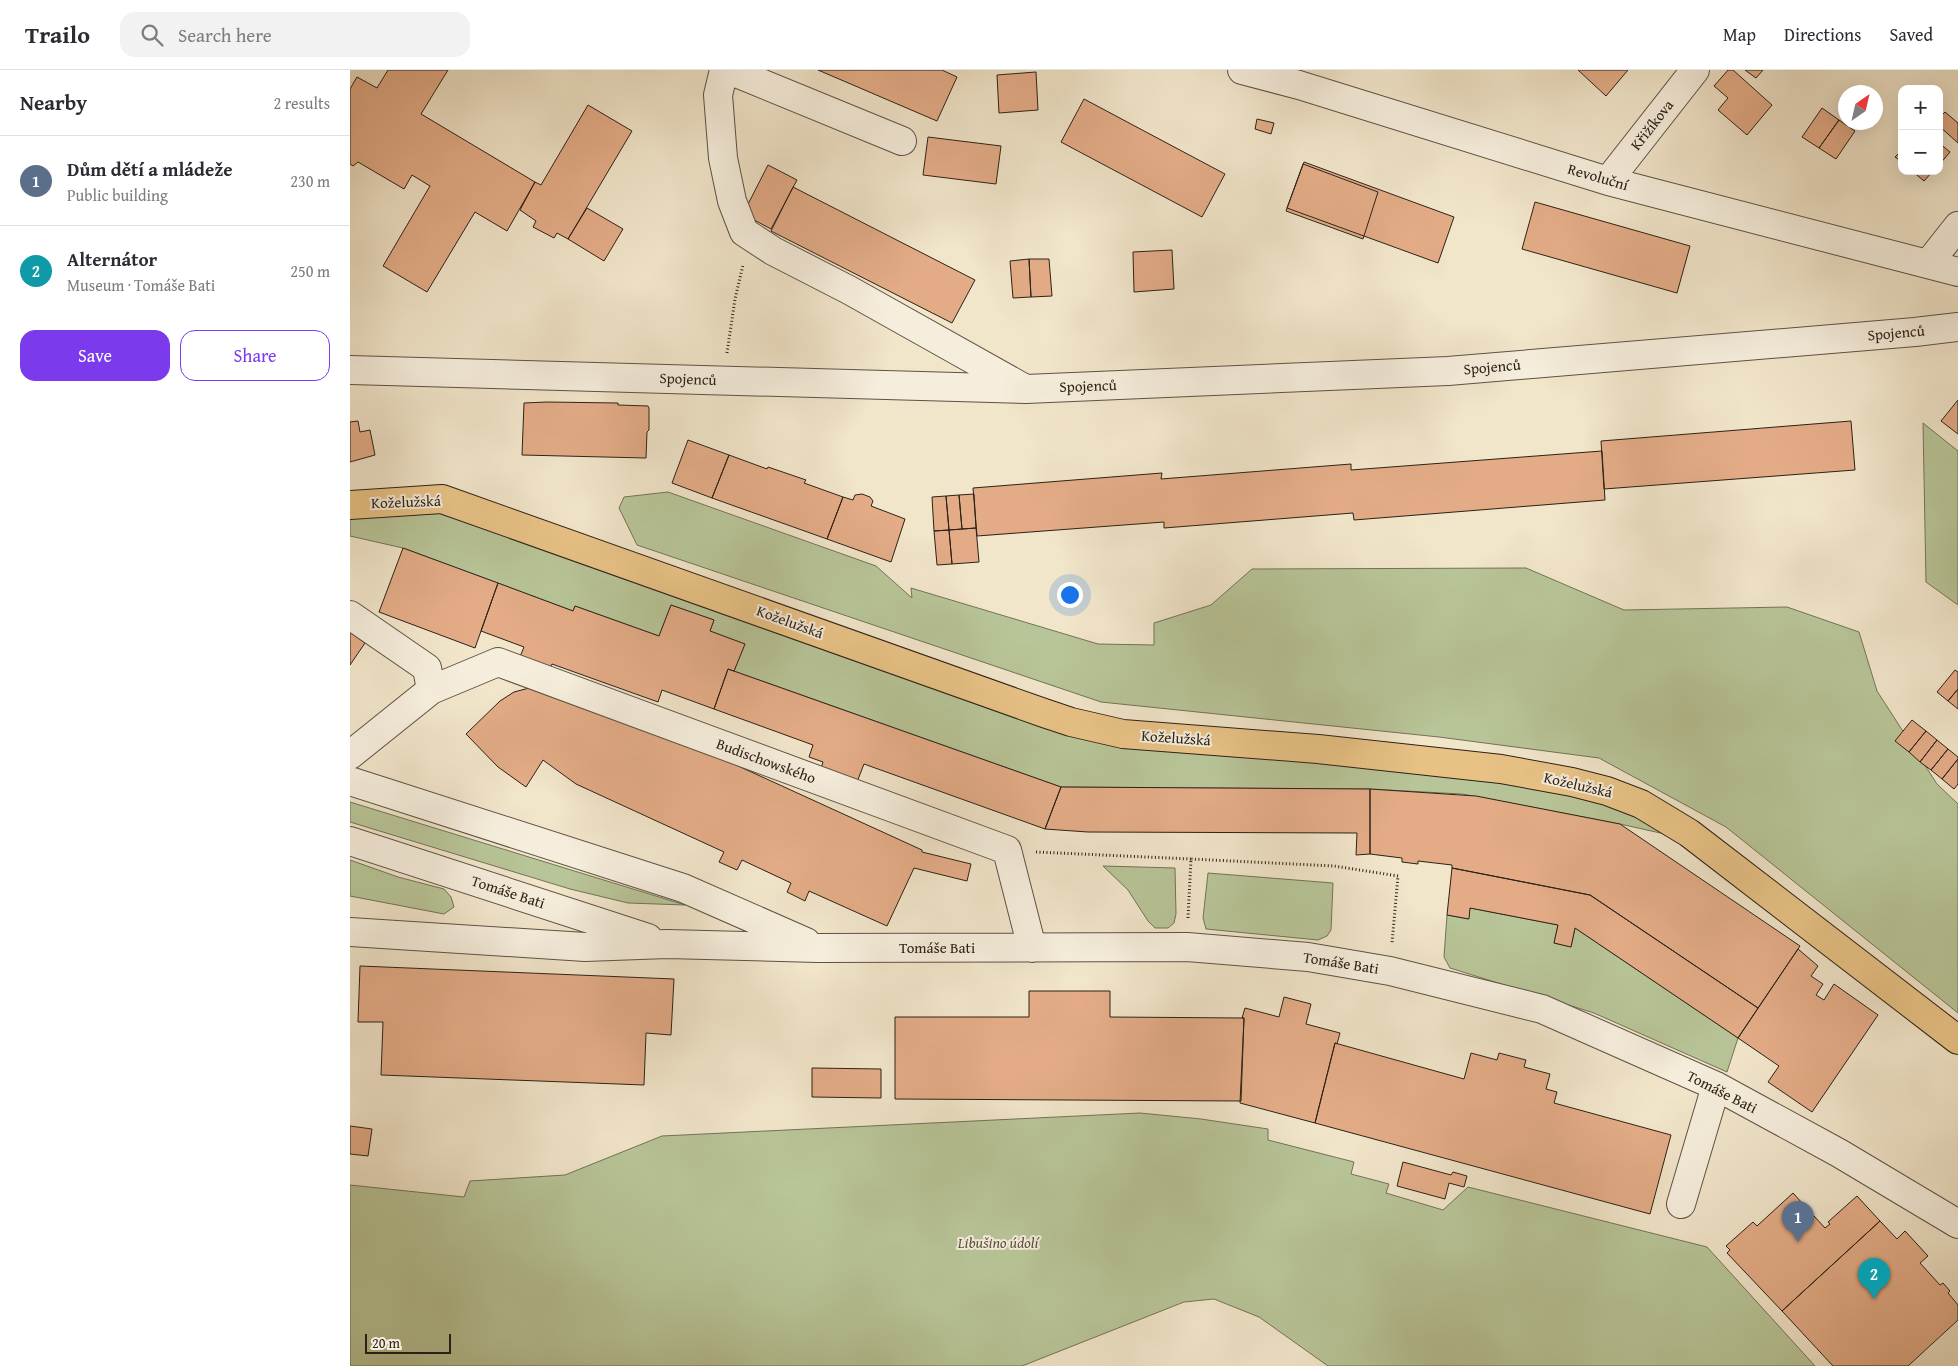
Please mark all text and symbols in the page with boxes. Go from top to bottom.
search box [120,12,470,57]
text: Trailo [25,17,90,52]
icon: search [138,21,166,49]
text: Search here [178,21,272,49]
text: Map [1723,21,1756,48]
text: Directions [1784,21,1861,48]
text: Saved [1889,21,1933,48]
north arrow [1838,85,1883,130]
map controls [1898,85,1943,175]
button: + [1898,85,1943,130]
text: Nearby [20,87,87,118]
text: 2 results [273,91,330,115]
street label: Křižíkova [1625,95,1678,154]
button: − [1898,130,1943,175]
text: Dům dětí a mládeže [67,155,233,183]
street label: Revoluční [1565,158,1632,195]
text: 1 [32,169,40,193]
text: 230 m [290,169,330,193]
text: Public building [67,183,168,207]
text: Alternátor [67,245,157,273]
text: 2 [32,259,40,283]
text: 250 m [290,259,330,283]
text: Museum · Tomáše Bati [67,273,215,297]
street label: Spojenců [1866,319,1926,345]
button: Save [20,330,170,381]
button: Share [180,330,330,381]
street label: Spojenců [1462,353,1522,379]
street label: Spojenců [659,367,718,390]
street label: Spojenců [1059,374,1118,397]
street label: Koželužská [371,490,441,513]
your location [1057,582,1083,608]
street label: Koželužská [754,600,827,643]
street label: Koželužská [1141,725,1212,750]
street label: Budischowského [714,733,819,788]
street label: Koželužská [1542,766,1614,803]
street label: Tomáše Bati [469,870,548,913]
street label: Tomáše Bati [899,937,975,958]
street label: Tomáše Bati [1302,946,1380,979]
street label: Tomáše Bati [1684,1065,1761,1118]
pin: 1 [1782,1201,1814,1242]
park label: Libušino údolí [957,1232,1041,1253]
pin: 2 [1858,1258,1890,1299]
scale bar [365,1331,451,1354]
text: 20 m [372,1333,400,1353]

